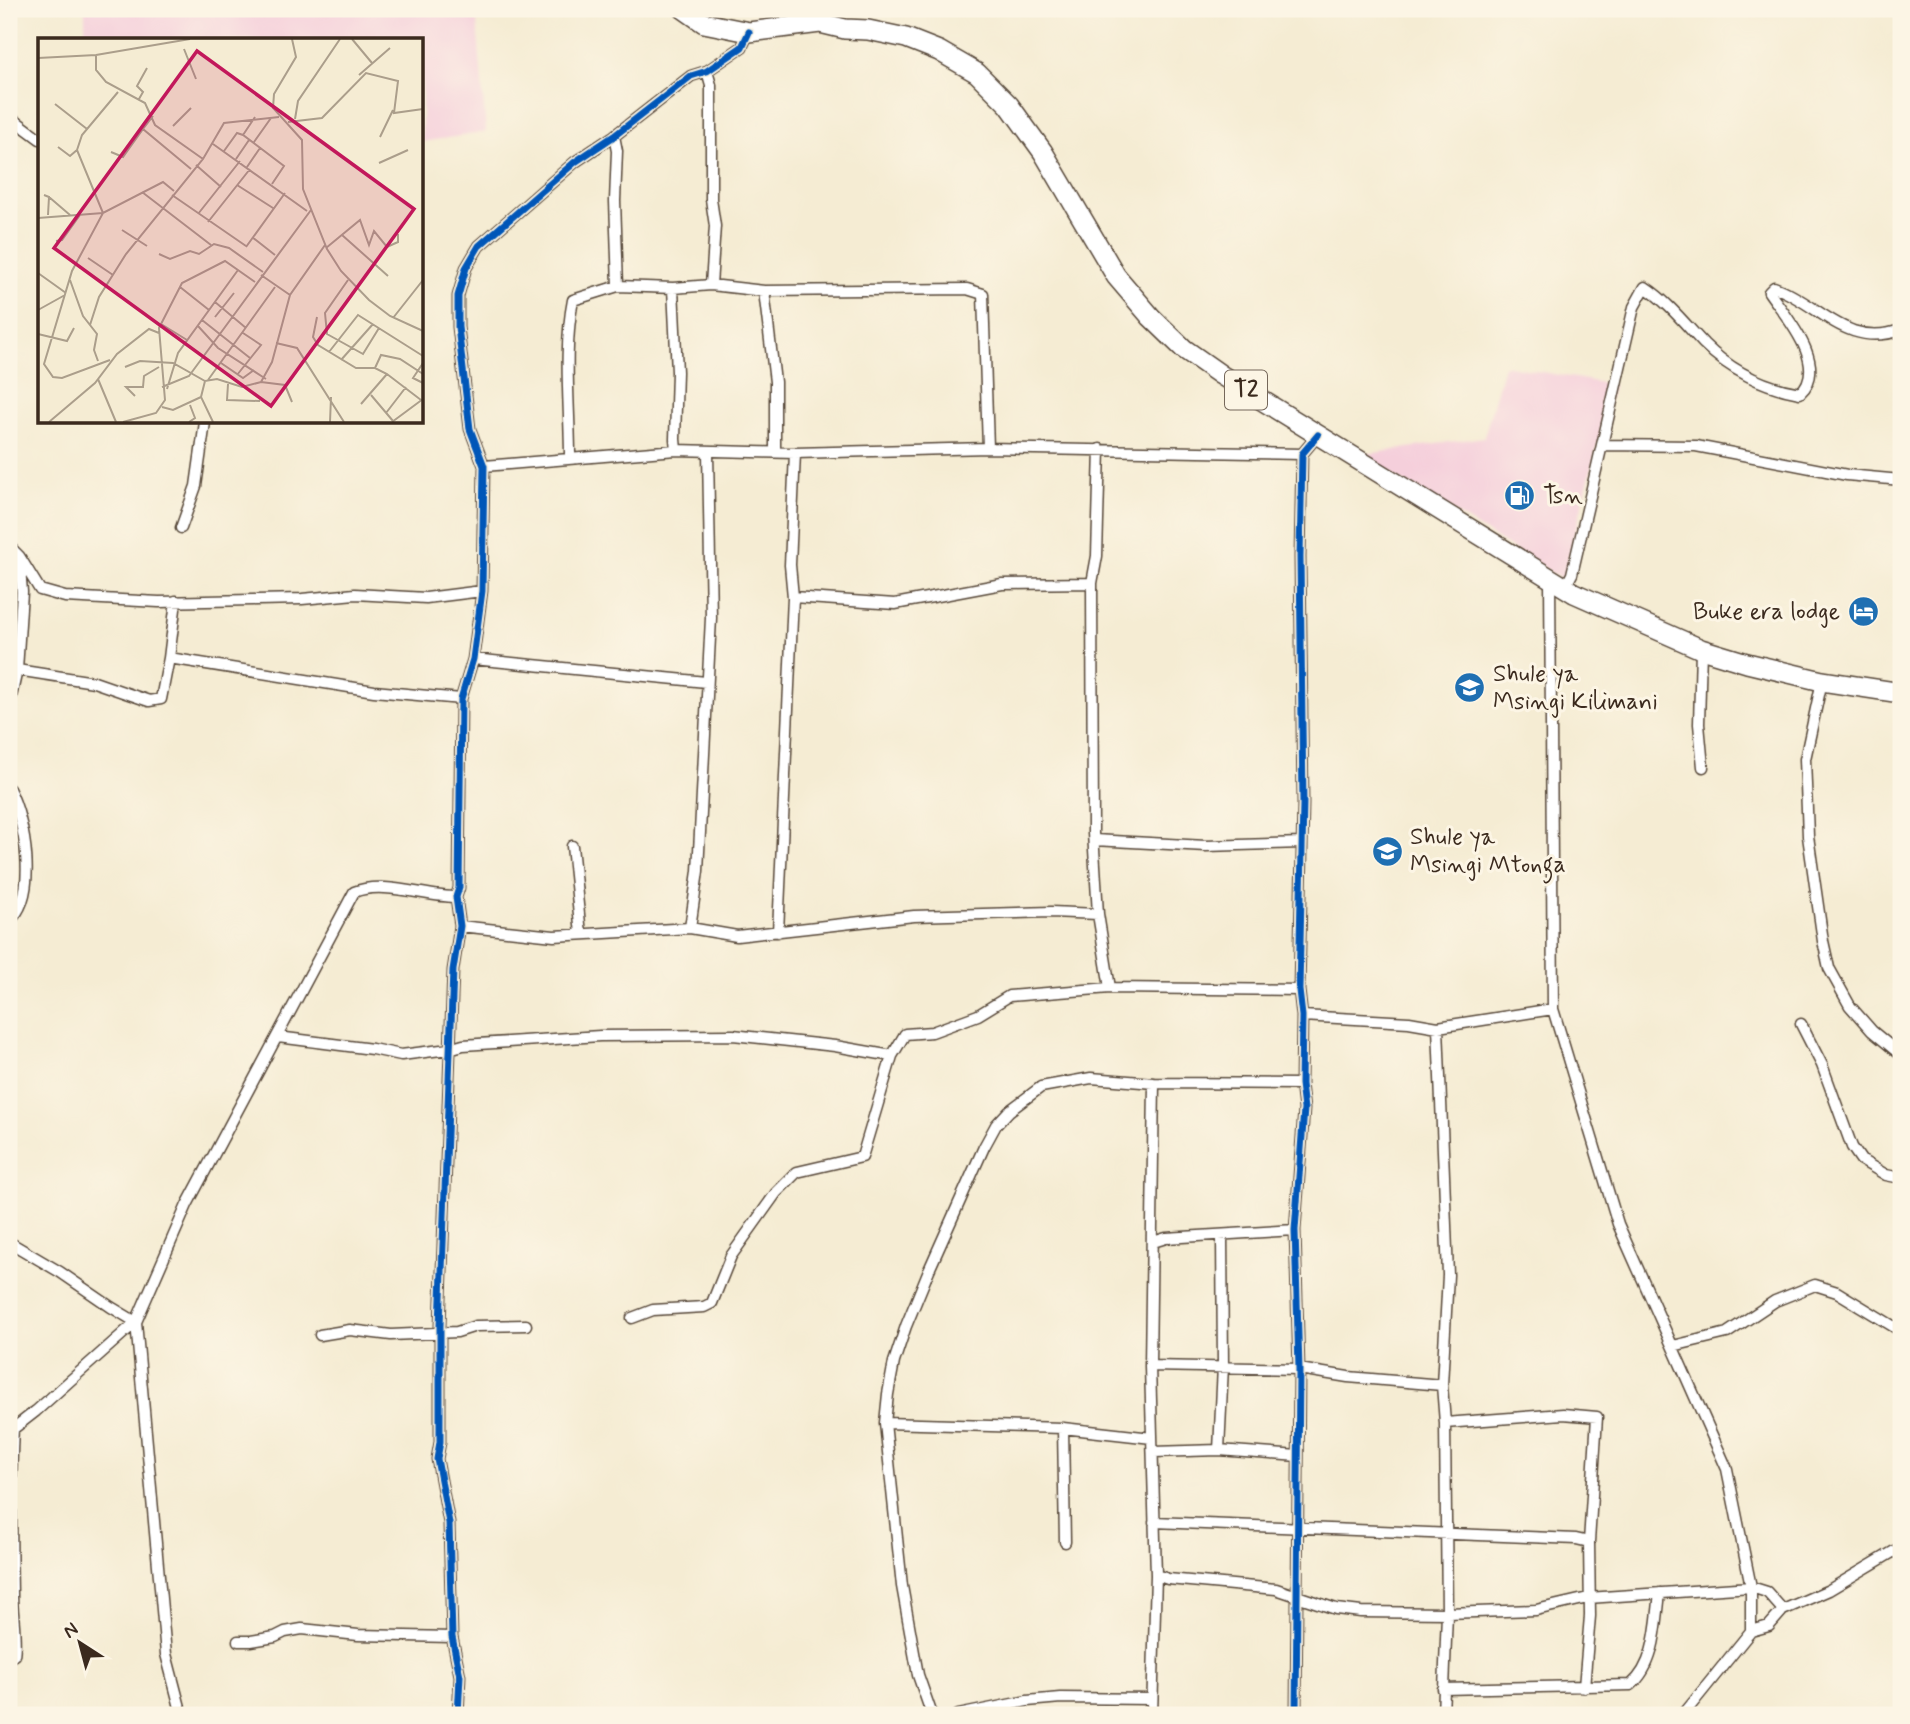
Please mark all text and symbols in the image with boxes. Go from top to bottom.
inset map [38,38,424,424]
road number: T2 [1225,370,1267,410]
fuel station icon: Tsn [1503,479,1537,513]
place label: Tsn [1543,481,1583,512]
hotel icon: Buke era lodge [1846,595,1880,629]
place label: Buke era lodge [1693,597,1840,628]
place label: Shule ya Msingi Kilimani [1493,659,1658,718]
school or university icon: Shule ya Msingi Kilimani [1453,671,1487,705]
place label: Shule ya Msingi Mtonga [1410,822,1566,884]
school or university icon: Shule ya Msingi Mtonga [1370,834,1404,868]
north arrow [46,1608,116,1678]
text: N [58,1617,83,1644]

